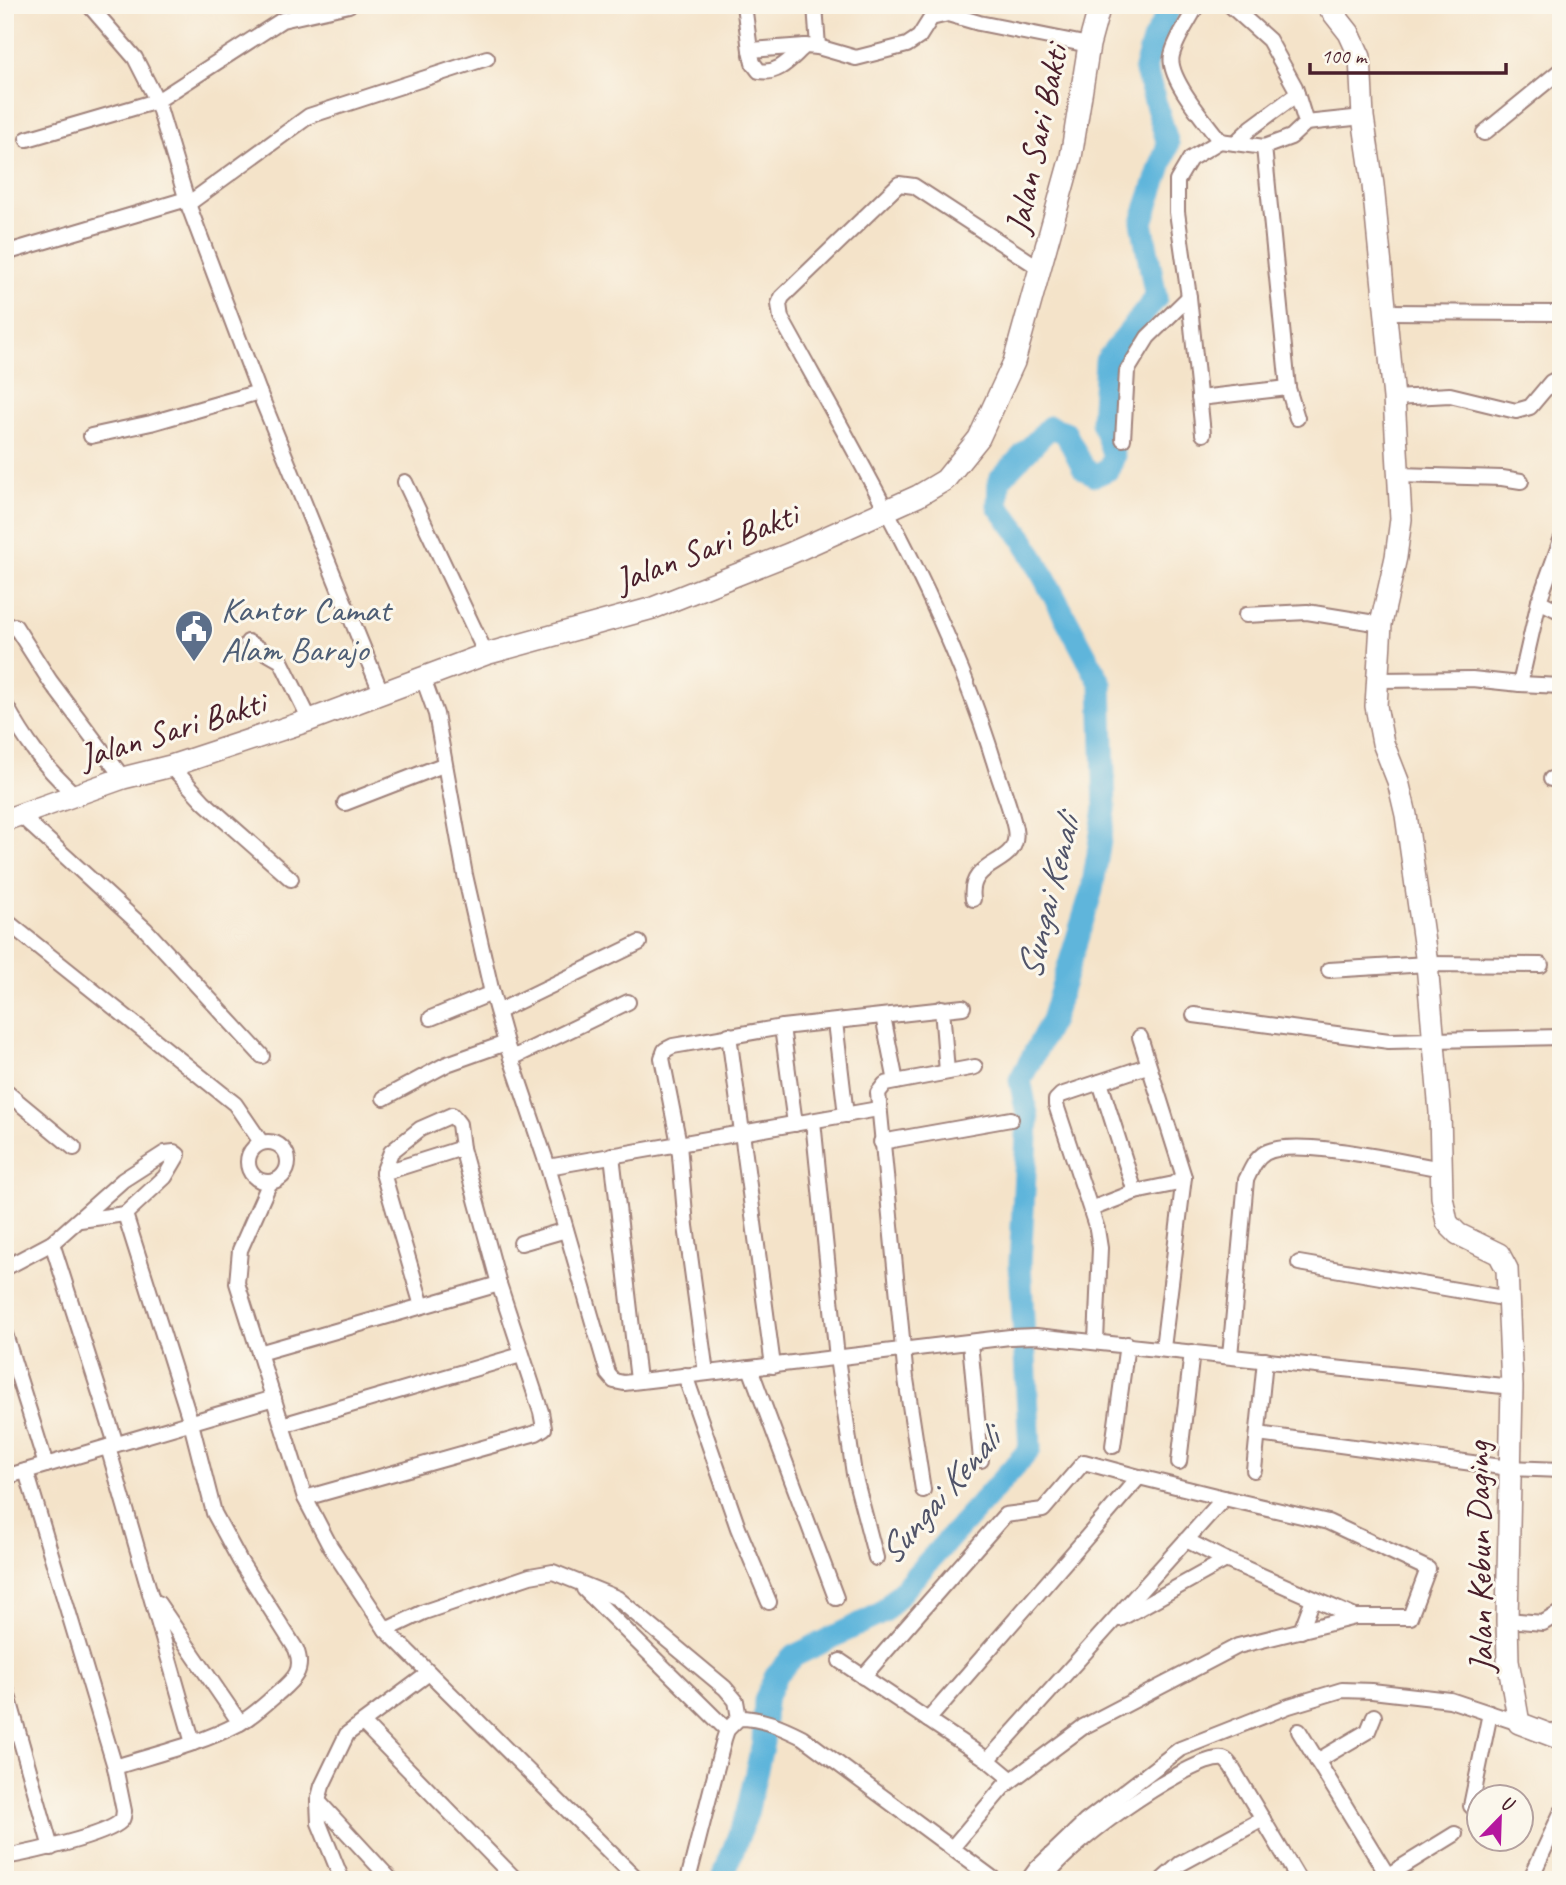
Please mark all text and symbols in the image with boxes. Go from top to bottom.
scale bar [1310,32,1506,76]
street label: Jalan Sari Bakti [994,36,1079,239]
text: 100 m [1321,43,1368,69]
street label: Jalan Sari Bakti [607,491,808,604]
place label: Kantor Camat Alam Barajo [221,587,394,672]
public building icon: Kantor Camat Alam Barajo [173,608,215,663]
street label: Jalan Sari Bakti [72,679,275,780]
water label: Sungai Kenali [1005,804,1092,984]
water label: Sungai Kenali [866,1412,1016,1574]
street label: Jalan Kebun Daging [1455,1439,1504,1675]
north arrow [1464,1784,1534,1854]
text: U [1497,1790,1519,1818]

